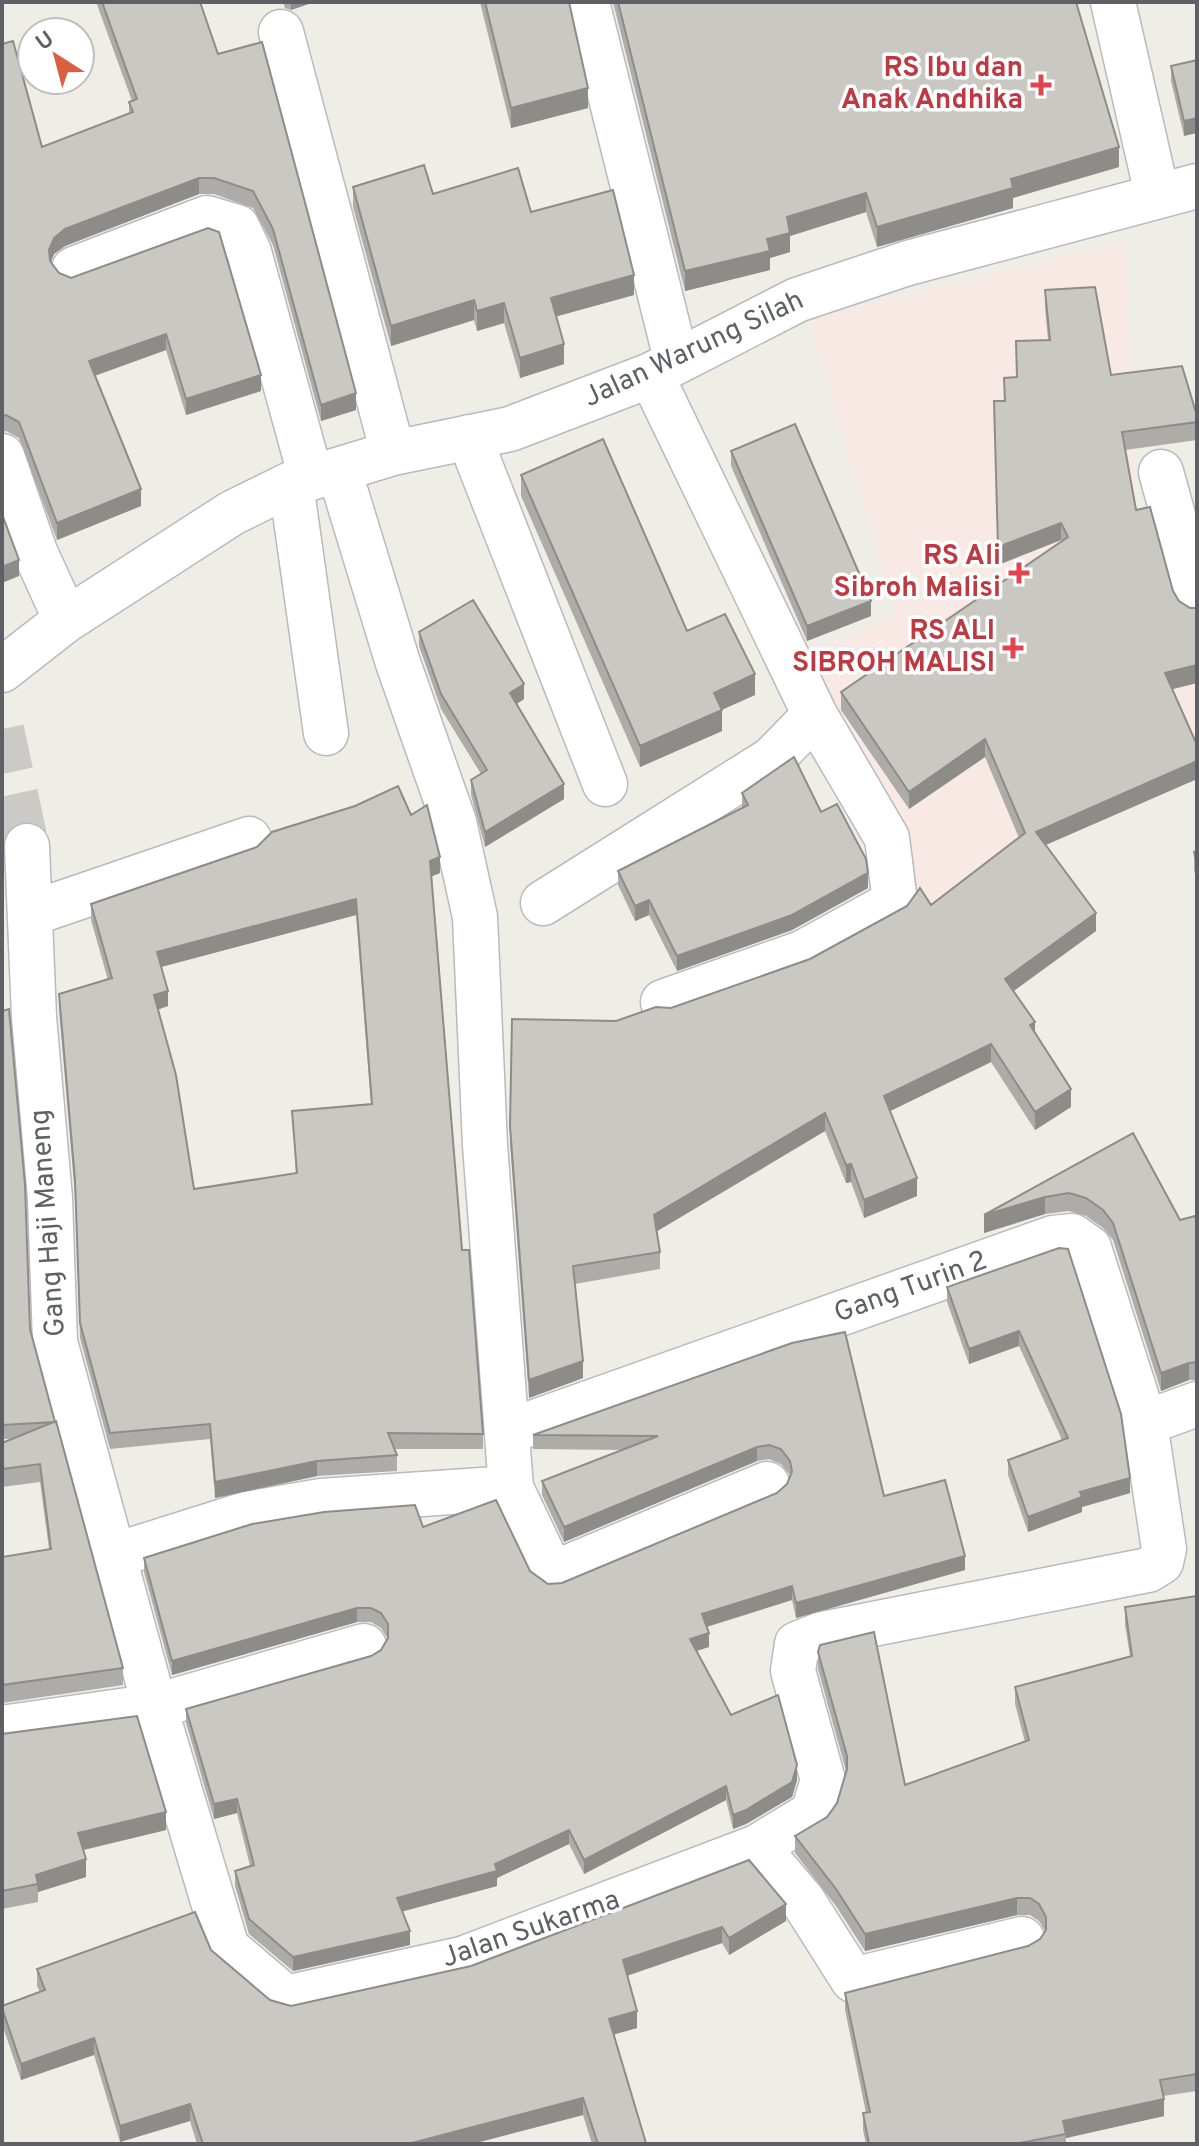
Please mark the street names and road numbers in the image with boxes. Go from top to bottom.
street label: Jalan Warung Silah [578,283,810,417]
street label: Gang Haji Maneng [23,1108,75,1338]
street label: Gang Turin 2 [830,1244,992,1332]
street label: Jalan Sukarma [437,1883,625,1977]

